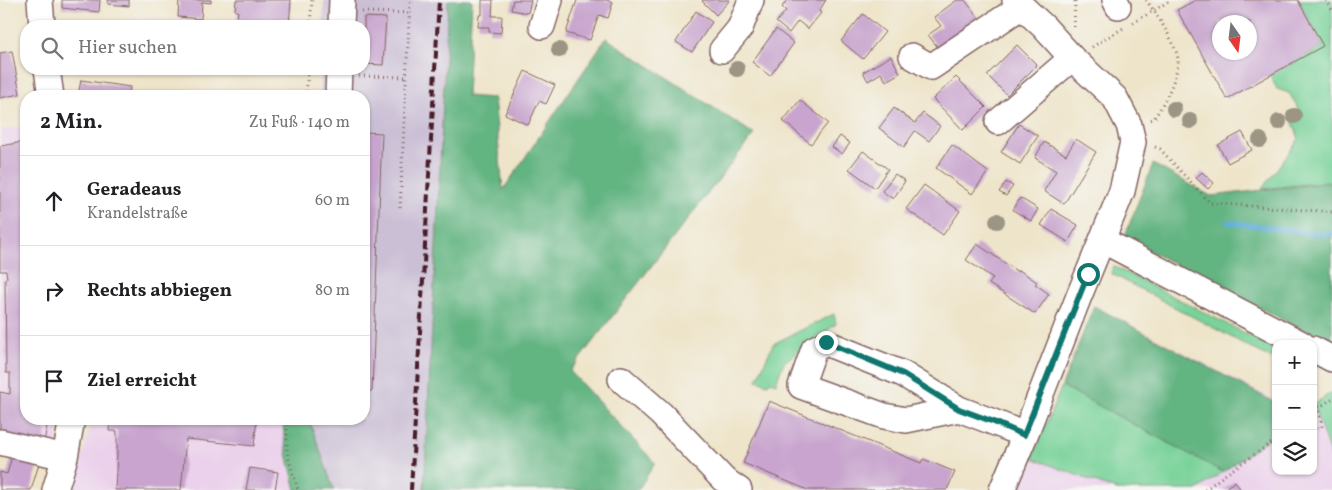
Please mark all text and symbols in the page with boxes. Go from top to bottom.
north arrow [1212,15,1257,60]
search box [20,20,370,75]
icon: search [38,34,66,62]
text: Hier suchen [78,35,177,61]
text: 2 Min. [40,108,103,137]
text: Zu Fuß · 140 m [249,112,350,134]
text: Geradeaus [87,177,182,203]
icon: ahead [40,187,68,215]
text: 60 m [315,190,350,212]
text: Krandelstraße [87,203,188,225]
route start [1077,263,1100,286]
icon: right [40,277,68,305]
text: Rechts abbiegen [87,278,232,304]
text: 80 m [315,280,350,302]
route end [815,331,838,354]
map controls [1272,340,1317,475]
button: + [1272,340,1317,385]
icon: arrive [40,367,68,395]
text: Ziel erreicht [87,368,197,394]
button: − [1272,385,1317,430]
button: layers [1272,430,1317,475]

